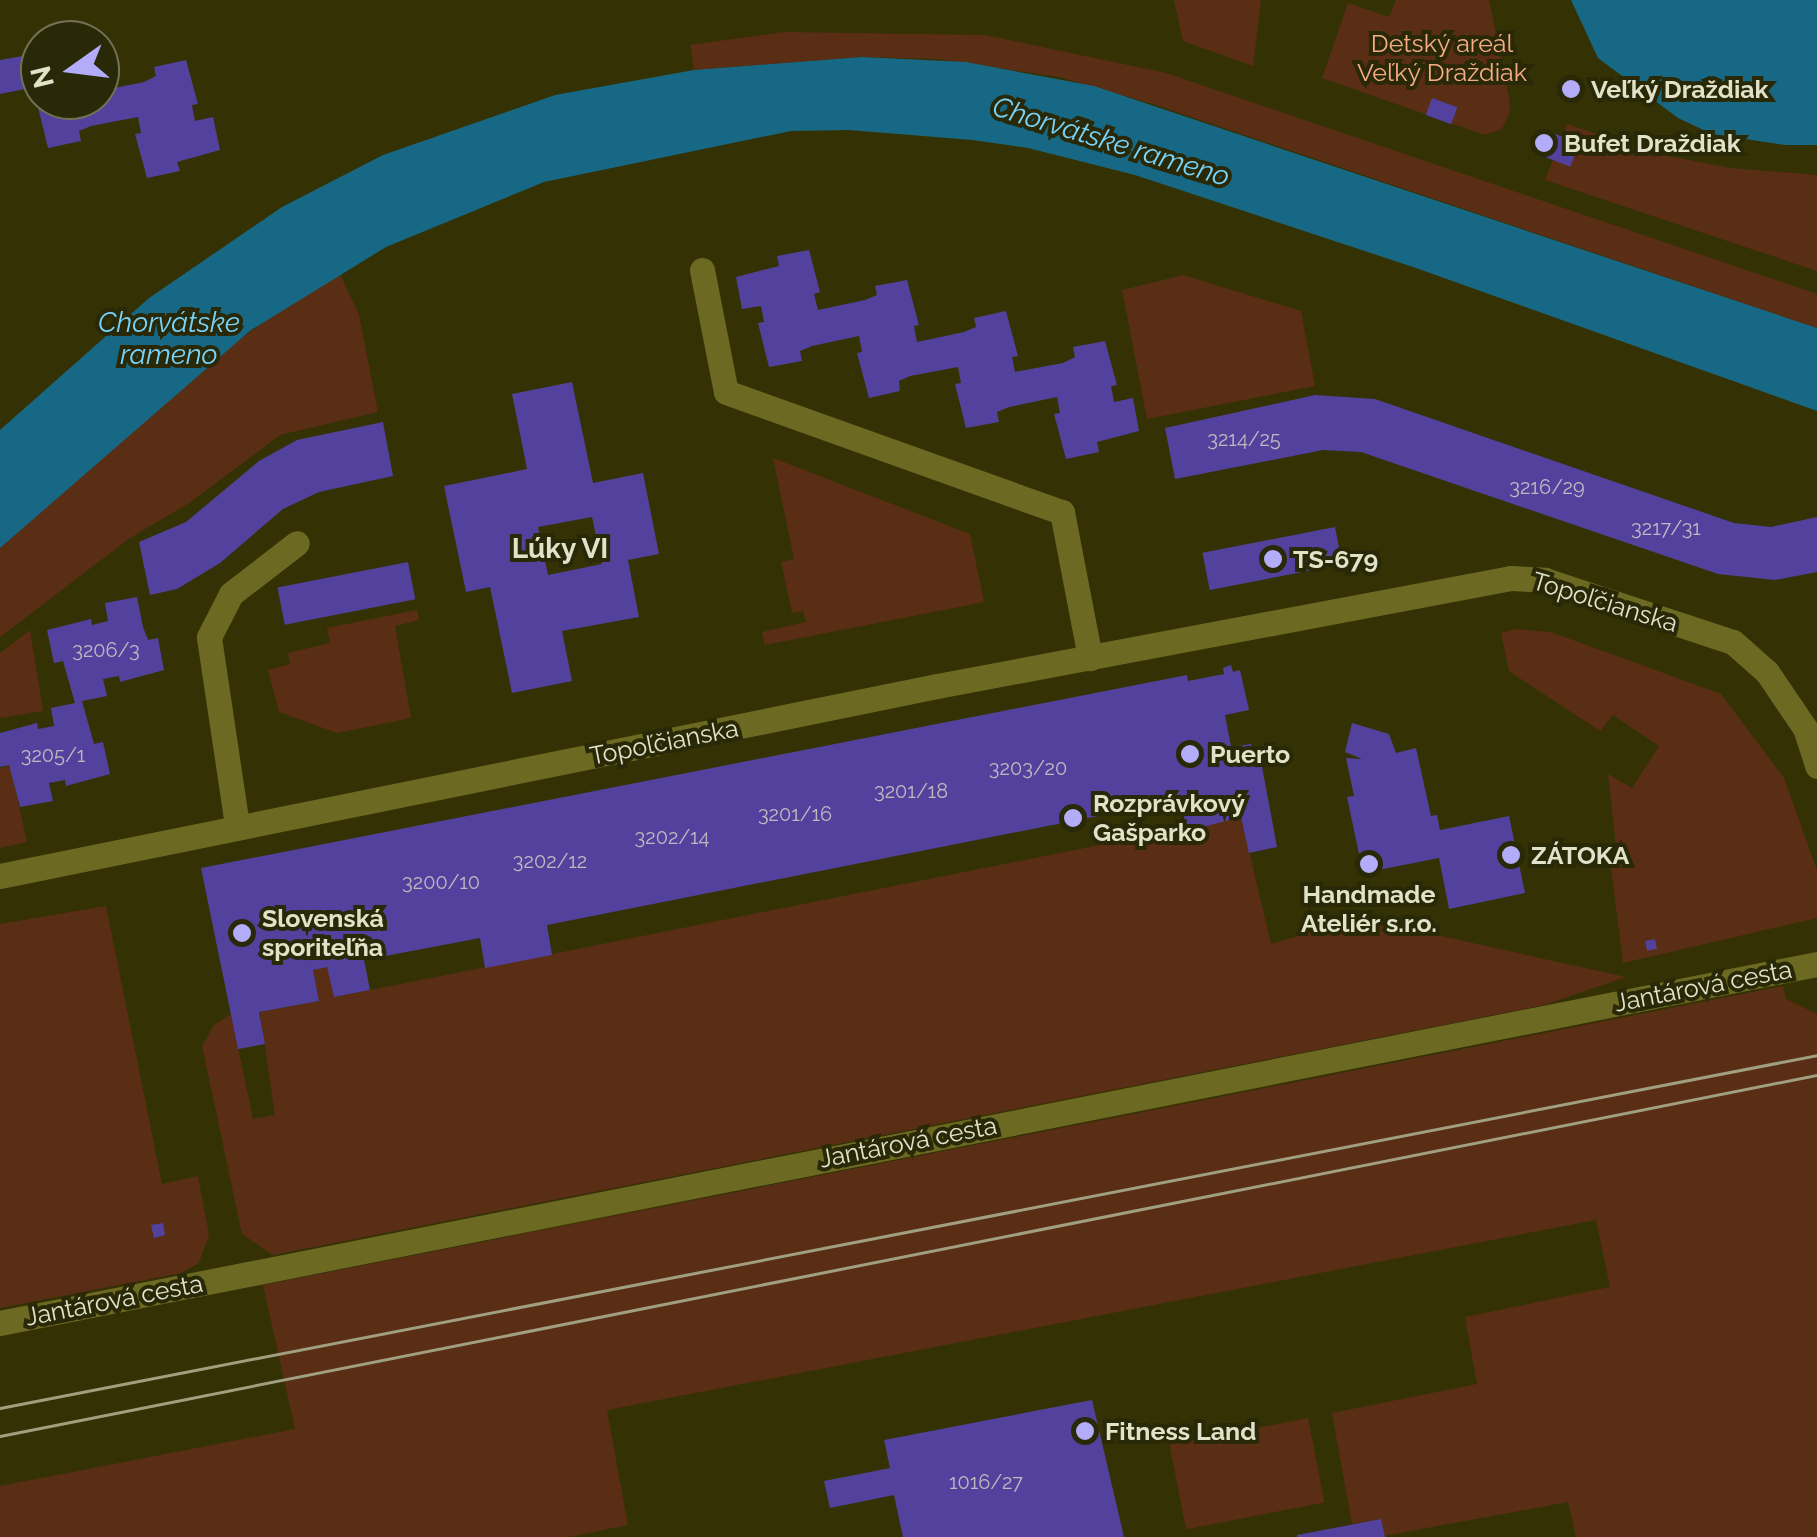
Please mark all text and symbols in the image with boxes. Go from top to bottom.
north arrow [20,20,120,120]
park label: Detský areál Veľký Draždiak [1357,29,1527,88]
text: N [24,63,61,91]
place label: Veľký Draždiak [1591,74,1769,104]
marker: Veľký Draždiak [1560,78,1582,100]
water label: Chorvátske rameno [988,90,1234,194]
place label: Bufet Draždiak [1564,128,1741,158]
marker: Bufet Draždiak [1533,132,1555,154]
water label: Chorvátske rameno [98,306,240,372]
house number: 3214/25 [1207,427,1281,451]
house number: 3216/29 [1509,475,1585,499]
house number: 3217/31 [1631,516,1701,540]
district label: Lúky VI [511,532,609,566]
place label: TS-679 [1293,544,1378,574]
marker: TS-679 [1262,548,1284,570]
street label: Topoľčianska [1529,566,1681,638]
house number: 3206/3 [72,638,140,662]
street label: Topoľčianska [587,713,741,771]
place label: Puerto [1210,739,1290,769]
house number: 3205/1 [21,743,85,767]
marker: Puerto [1179,743,1201,765]
house number: 3203/20 [989,756,1067,780]
house number: 3201/18 [874,779,948,803]
place label: Rozprávkový Gašparko [1093,789,1245,848]
house number: 3201/16 [758,802,832,826]
marker: Rozprávkový Gašparko [1062,807,1084,829]
house number: 3202/14 [635,825,709,849]
place label: ZÁTOKA [1531,840,1629,870]
marker: ZÁTOKA [1500,844,1522,866]
house number: 3202/12 [513,849,587,873]
marker: Handmade Ateliér s.r.o. [1358,853,1380,875]
house number: 3200/10 [402,870,480,894]
place label: Handmade Ateliér s.r.o. [1301,880,1437,939]
place label: Slovenská sporiteľňa [262,904,384,963]
marker: Slovenská sporiteľňa [231,922,253,944]
street label: Jantárová cesta [1612,954,1794,1018]
street label: Jantárová cesta [817,1110,999,1174]
street label: Jantárová cesta [23,1268,205,1332]
place label: Fitness Land [1105,1416,1256,1446]
marker: Fitness Land [1074,1420,1096,1442]
house number: 1016/27 [949,1470,1023,1494]

